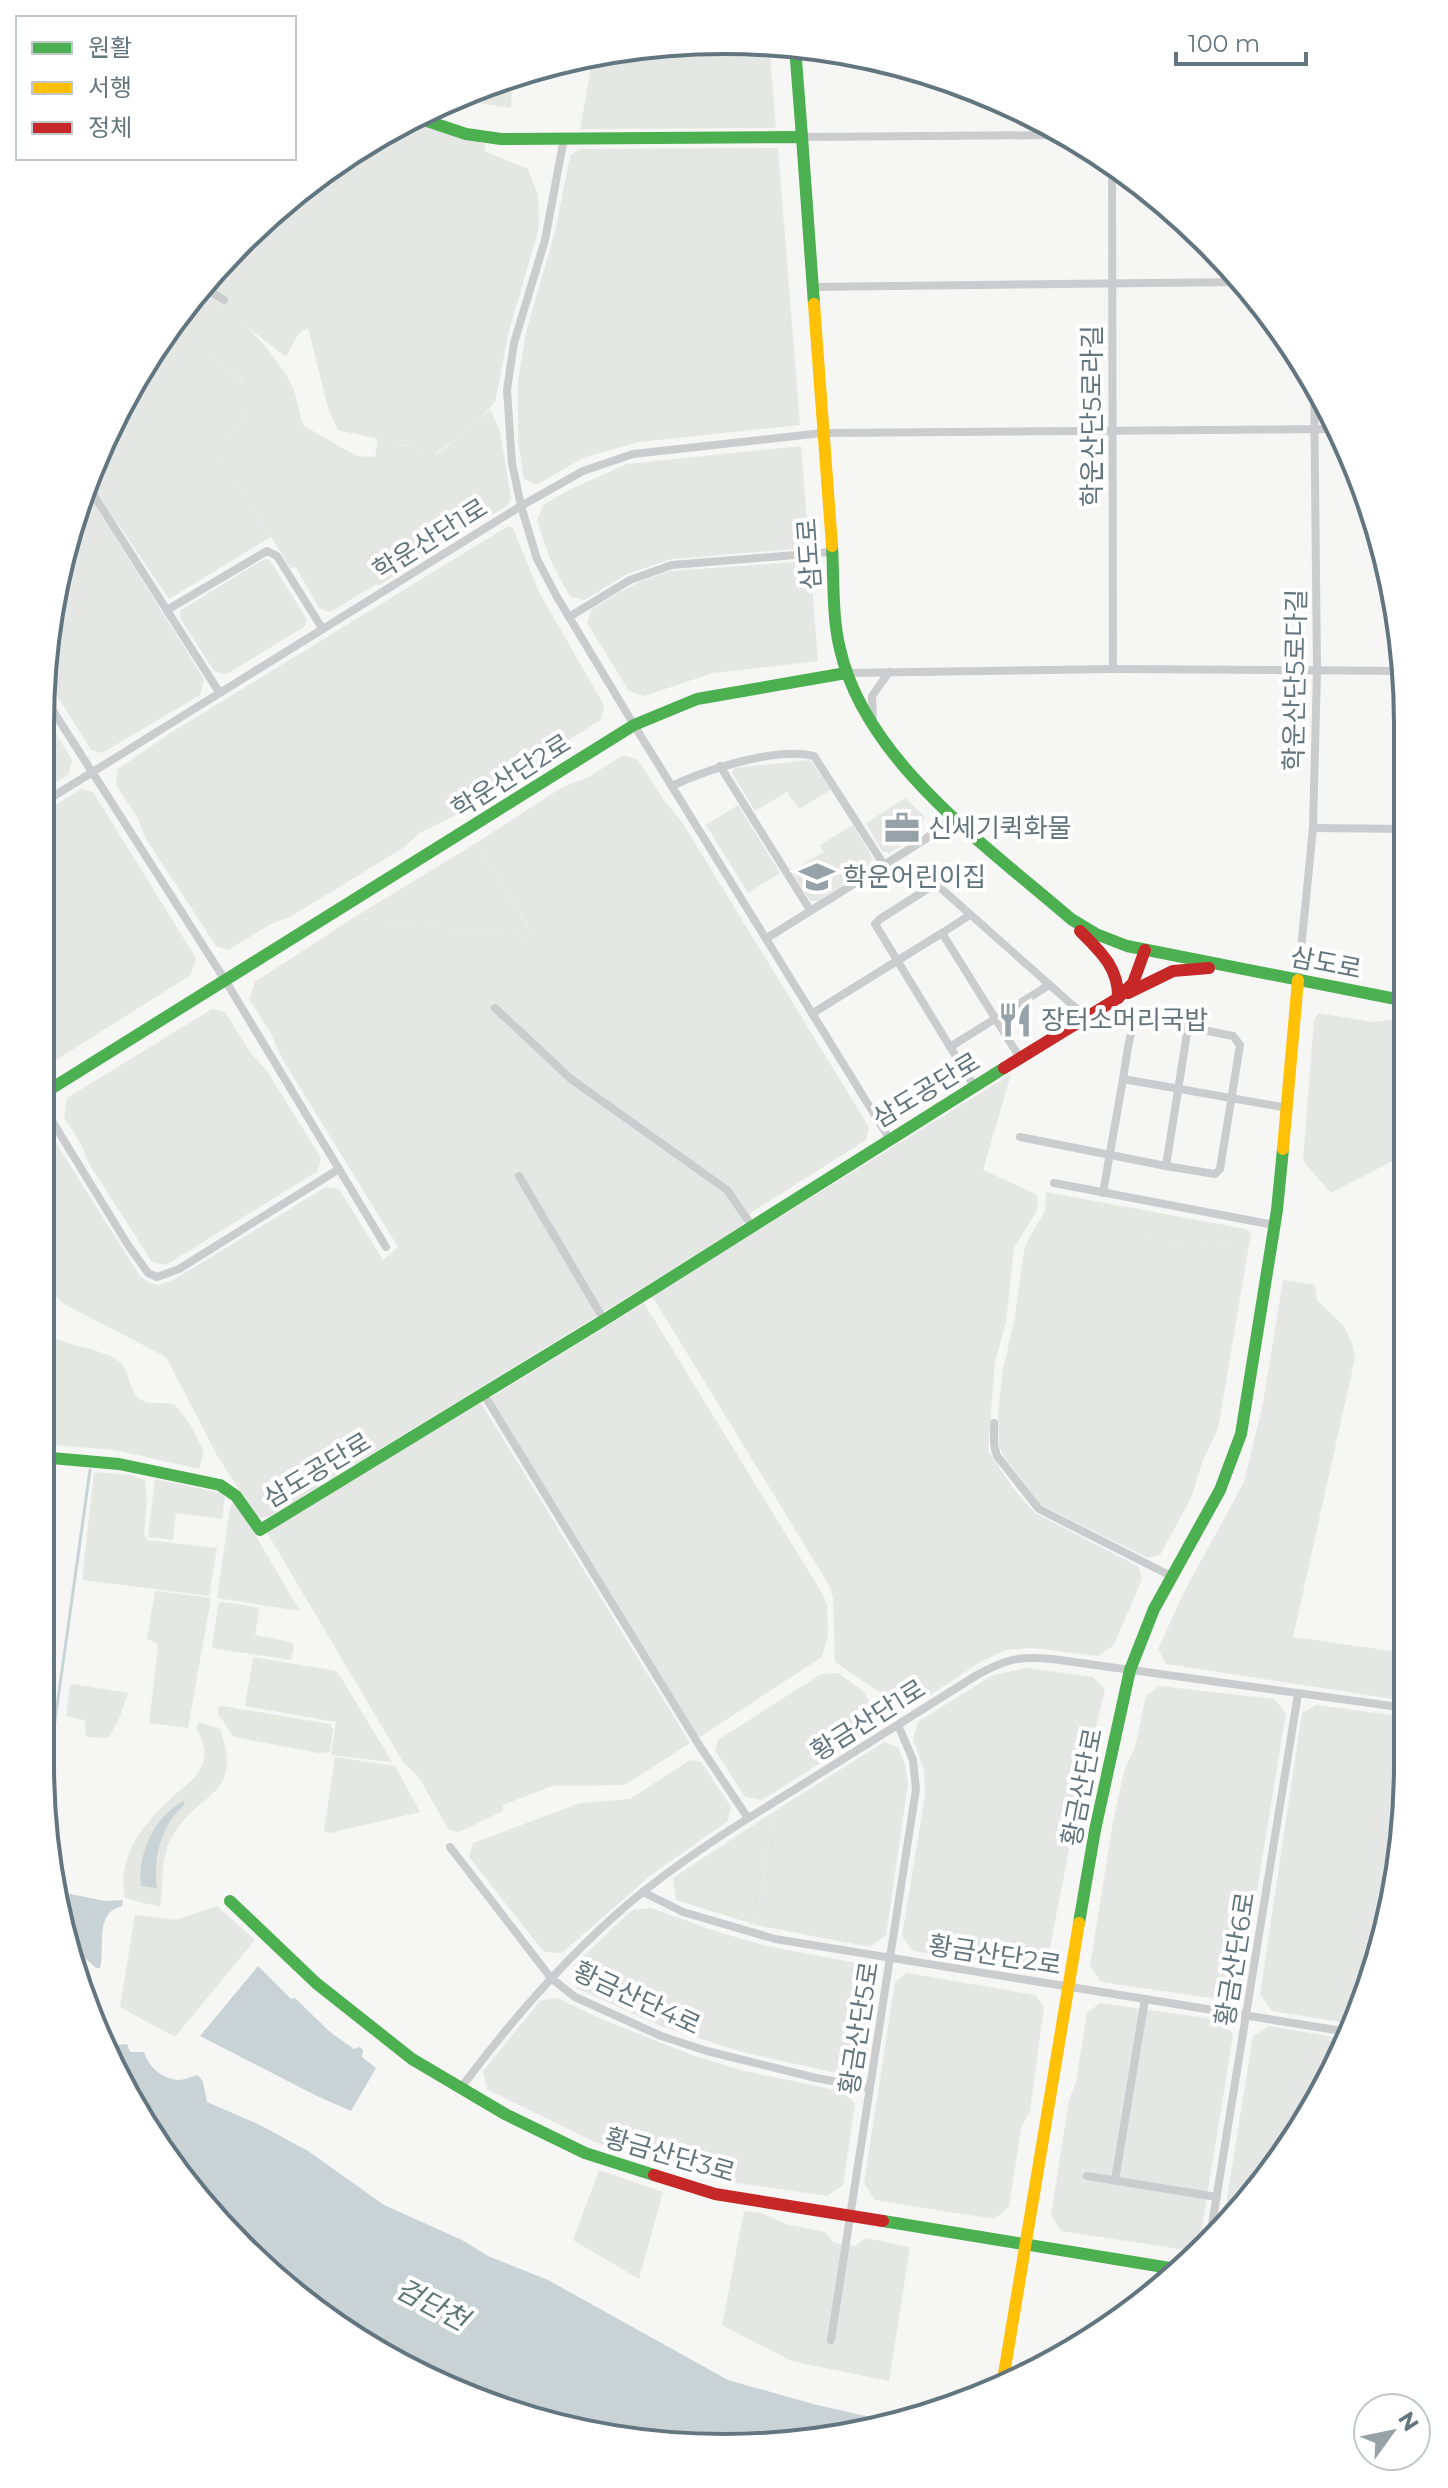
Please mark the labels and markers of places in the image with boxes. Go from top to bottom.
office icon: 신세기퀵화물 [883,809,921,847]
place label: 신세기퀵화물 [928,812,1072,844]
school or university icon: 학운어린이집 [798,858,836,896]
place label: 학운어린이집 [843,861,987,893]
restaurant icon: 장터소머리국밥 [996,1001,1034,1039]
place label: 장터소머리국밥 [1041,1004,1208,1036]

